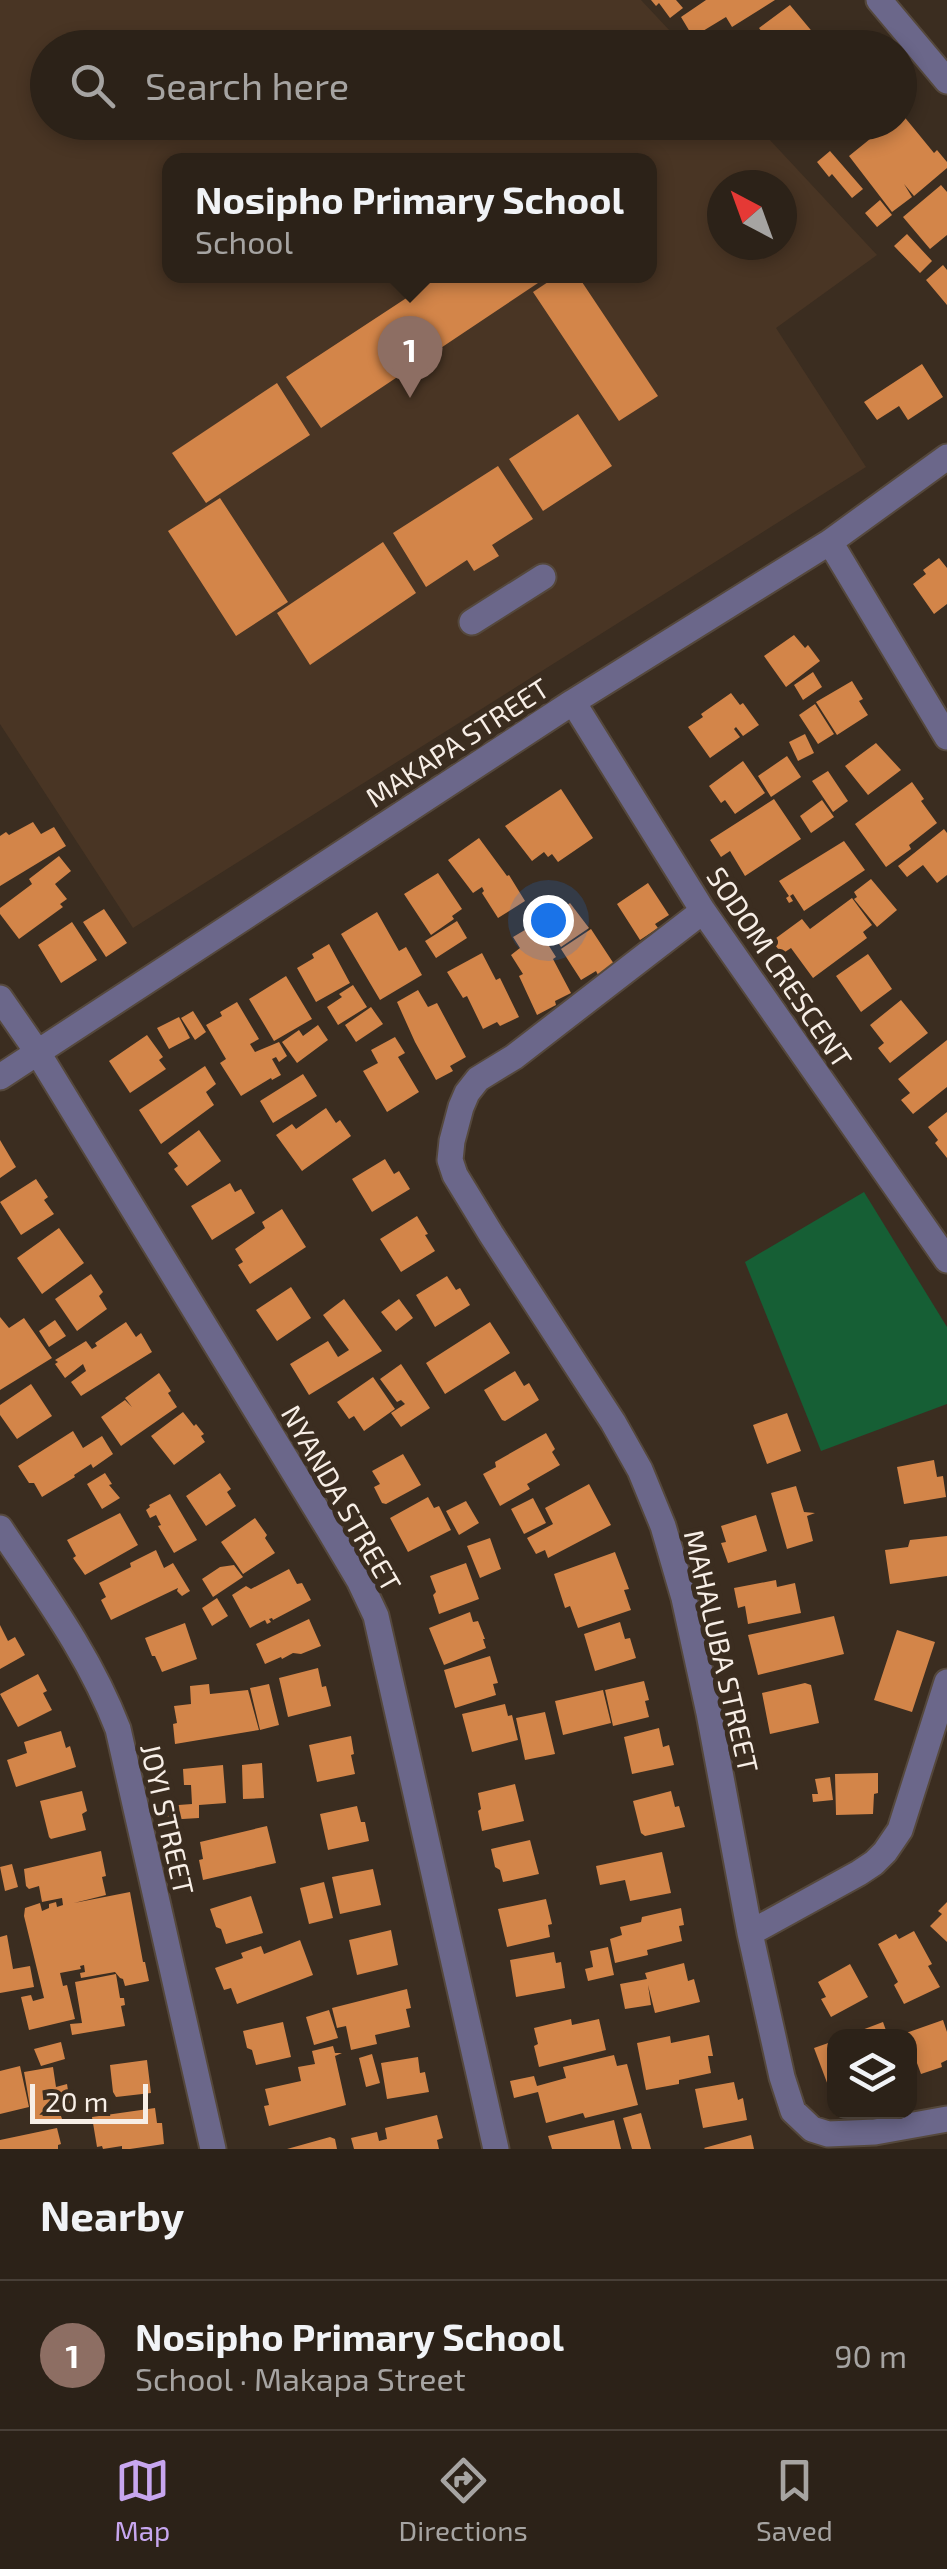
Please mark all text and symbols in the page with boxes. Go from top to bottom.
search box [30,30,917,140]
icon: search [65,58,120,113]
text: Search here [145,62,349,108]
popup [162,153,657,283]
north arrow [707,170,797,260]
text: Nosipho Primary School [195,176,624,222]
text: School [195,222,293,260]
pin: 1 [378,316,442,398]
street label: MAKAPA STREET [359,670,555,814]
street label: SODOM CRESCENT [700,860,860,1074]
your location [523,895,574,946]
street label: NYANDA STREET [275,1399,409,1597]
street label: MAHALUBA STREET [678,1526,766,1776]
street label: JOYI STREET [134,1740,202,1898]
map controls [827,2029,917,2119]
button: layers [827,2029,917,2119]
scale bar [30,2079,148,2124]
text: 20 m [45,2084,108,2118]
text: Nearby [40,2189,184,2239]
text: Nosipho Primary School [135,2313,564,2359]
text: 1 [66,2336,79,2374]
text: 90 m [834,2336,907,2374]
text: School · Makapa Street [135,2359,466,2397]
tab: Map [114,2453,170,2547]
tab: Directions [399,2453,528,2547]
tab: Saved [756,2453,833,2547]

